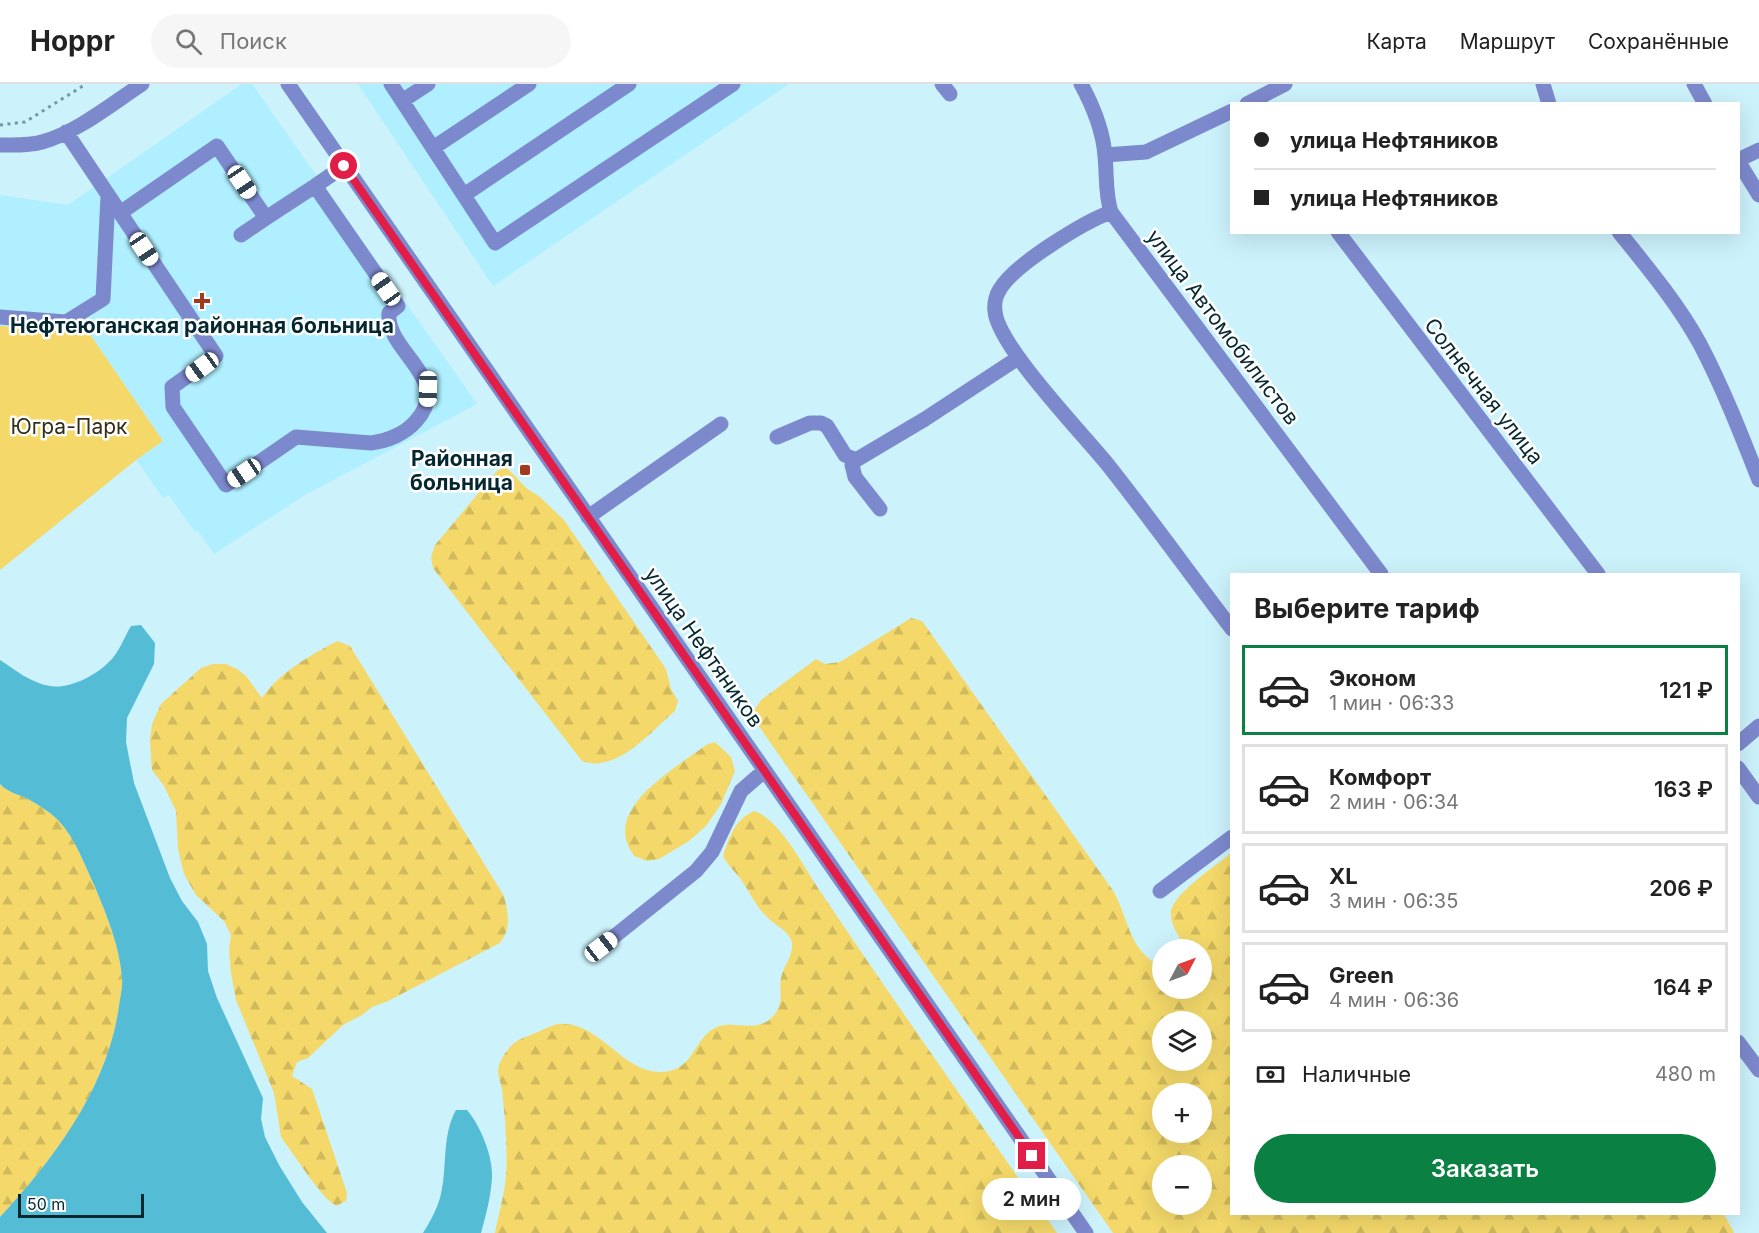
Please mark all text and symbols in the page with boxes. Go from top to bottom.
search box [151,14,571,68]
text: Hoppr [30,24,115,58]
icon: search [172,25,205,58]
text: Поиск [220,28,287,54]
text: Карта [1366,29,1427,54]
text: Маршрут [1460,29,1555,54]
text: Сохранённые [1588,29,1729,54]
text: улица Нефтяников [1290,127,1498,153]
route start [330,152,357,179]
car [224,162,260,202]
text: улица Нефтяников [1290,185,1498,211]
street label: улица Автомобилистов [1141,224,1305,430]
car [126,229,162,269]
car [368,269,404,309]
marker: Нефтеюганская районная больница [193,292,211,310]
place label: Нефтеюганская районная больница [10,313,394,338]
street label: Солнечная улица [1419,313,1549,469]
car [182,349,222,385]
car [419,371,437,407]
park label: Югра-Парк [11,414,128,439]
place label: Районная больница [410,446,513,495]
car [224,455,264,491]
marker: Районная больница [518,463,532,477]
street label: улица Нефтяников [639,562,769,732]
text: Выберите тариф [1254,592,1480,625]
icon: car [1257,663,1311,717]
text: Эконом [1329,665,1416,691]
text: 121 ₽ [1659,677,1713,703]
text: 1 мин · 06:33 [1329,691,1454,715]
icon: car [1257,762,1311,816]
text: Комфорт [1329,764,1431,790]
text: 163 ₽ [1654,776,1713,802]
text: 2 мин · 06:34 [1329,790,1459,814]
icon: car [1257,861,1311,915]
text: XL [1329,863,1358,889]
text: 206 ₽ [1649,875,1713,901]
text: 3 мин · 06:35 [1329,889,1458,913]
car [581,929,621,965]
north arrow [1152,939,1212,999]
map controls [1152,939,1212,1215]
icon: car [1257,960,1311,1014]
text: Green [1329,962,1394,988]
text: 164 ₽ [1653,974,1713,1000]
text: 4 мин · 06:36 [1329,988,1459,1012]
button: layers [1152,1011,1212,1071]
icon: cash [1254,1058,1287,1091]
text: Наличные [1302,1061,1411,1087]
text: 480 m [1655,1062,1716,1086]
button: + [1152,1083,1212,1143]
button: Заказать [1254,1134,1716,1203]
route end [1018,1142,1045,1169]
button: − [1152,1155,1212,1215]
callout: 2 мин [982,1177,1082,1219]
text: 2 мин [1003,1187,1060,1211]
scale bar [18,1191,144,1218]
text: 50 m [27,1194,65,1214]

